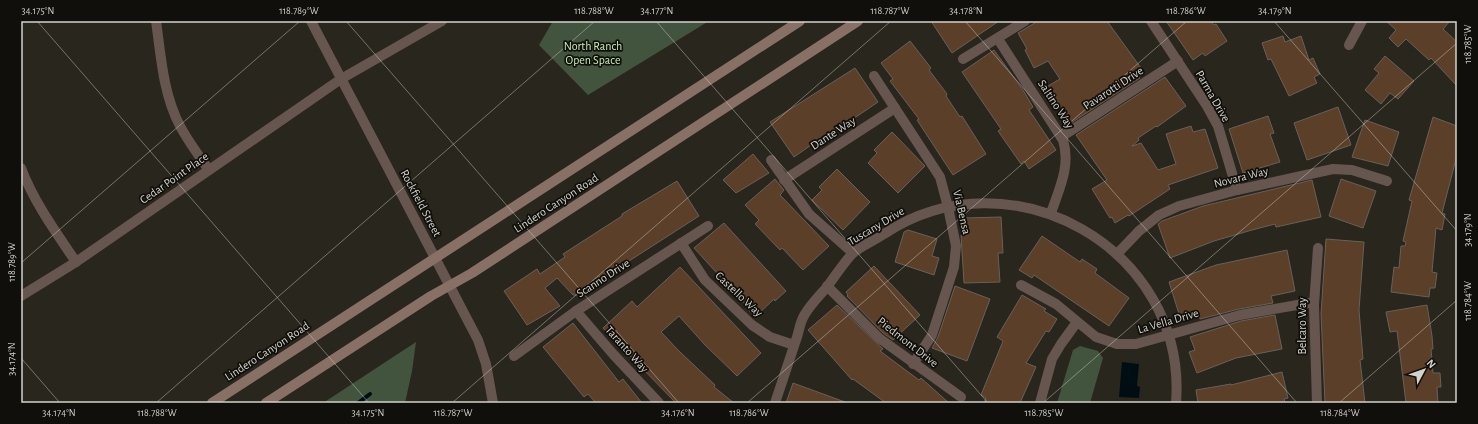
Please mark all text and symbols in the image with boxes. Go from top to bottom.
text: 34.175°N [22,6,54,16]
text: 118.789°W [279,6,319,16]
text: 118.788°W [574,6,614,16]
text: 34.177°N [641,6,673,16]
text: 118.787°W [871,6,910,16]
text: 34.178°N [949,6,983,16]
text: 118.786°W [1166,6,1206,16]
text: 34.179°N [1258,6,1292,16]
text: 118.785°W [1463,24,1473,64]
park label: North Ranch Open Space [564,40,622,66]
street label: Pavarotti Drive [1081,64,1145,112]
street label: Parma Drive [1193,68,1233,124]
street label: Saltino Way [1035,78,1076,131]
street label: Dante Way [808,114,858,153]
street label: Cedar Point Place [138,150,210,206]
street label: Novara Way [1212,164,1270,191]
street label: Rockfield Street [398,168,444,239]
street label: Lindero Canyon Road [512,171,601,236]
street label: Via Bensa [951,189,973,236]
street label: Tuscany Drive [846,205,907,248]
text: 34.179°N [1463,213,1473,247]
text: 118.789°W [7,242,17,282]
street label: Scanno Drive [574,257,632,299]
street label: Castello Way [712,269,765,320]
text: 118.784°W [1463,281,1473,321]
street label: Belcaro Way [1296,297,1309,355]
street label: La Vella Drive [1136,307,1200,335]
street label: Piedmont Drive [875,315,941,369]
street label: Lindero Canyon Road [223,319,312,384]
street label: Taranto Way [602,323,651,375]
text: 34.174°N [7,342,17,376]
north arrow [1404,350,1444,390]
text: N [1425,357,1438,370]
text: 34.174°N [42,408,76,418]
text: 118.788°W [137,408,177,418]
text: 34.175°N [352,408,384,418]
text: 118.787°W [434,408,473,418]
text: 34.176°N [661,408,695,418]
text: 118.786°W [729,408,769,418]
text: 118.785°W [1025,408,1064,418]
text: 118.784°W [1320,408,1360,418]

